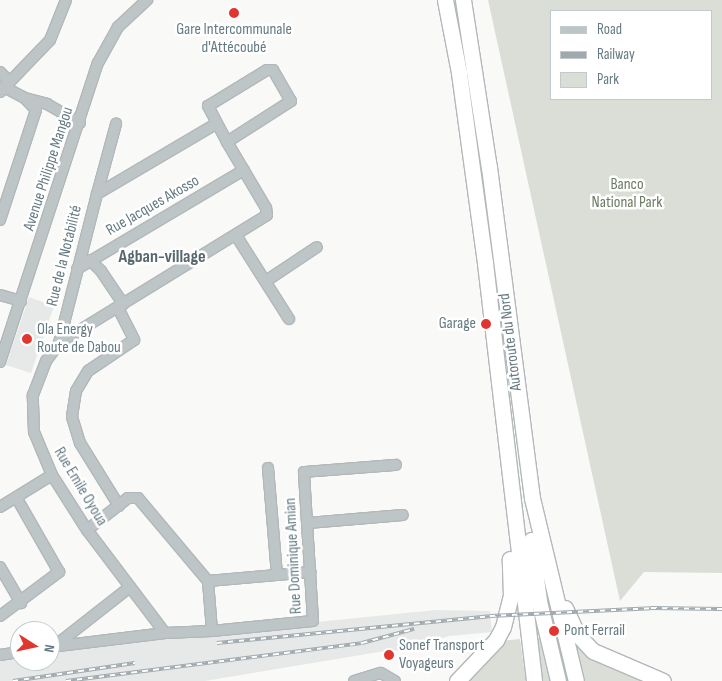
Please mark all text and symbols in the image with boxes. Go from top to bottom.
marker: Gare Intercommunale d'Attécoubé [228,7,240,19]
legend [550,10,712,100]
place label: Gare Intercommunale d'Attécoubé [176,20,292,58]
text: Road [597,20,622,39]
text: Railway [597,45,635,64]
text: Park [597,70,619,89]
street label: Avenue Philippe Mangou [20,105,78,233]
street label: Rue Jacques Akosso [103,172,203,240]
park label: Banco National Park [592,175,662,213]
street label: Rue de la Notabilité [43,204,87,308]
district label: Agban-village [118,246,206,268]
street label: Autoroute du Nord [495,292,527,392]
place label: Garage [439,314,476,334]
marker: Garage [480,318,492,330]
place label: Ola Energy Route de Dabou [37,320,121,358]
marker: Ola Energy Route de Dabou [21,333,33,345]
street label: Rue Emile Oyoua [49,444,111,530]
street label: Rue Dominique Amian [281,497,307,615]
north arrow [10,621,60,671]
place label: Pont Ferrail [564,621,625,641]
marker: Pont Ferrail [548,625,560,637]
place label: Sonef Transport Voyageurs [399,636,484,674]
text: N [40,643,58,654]
marker: Sonef Transport Voyageurs [383,649,395,661]

